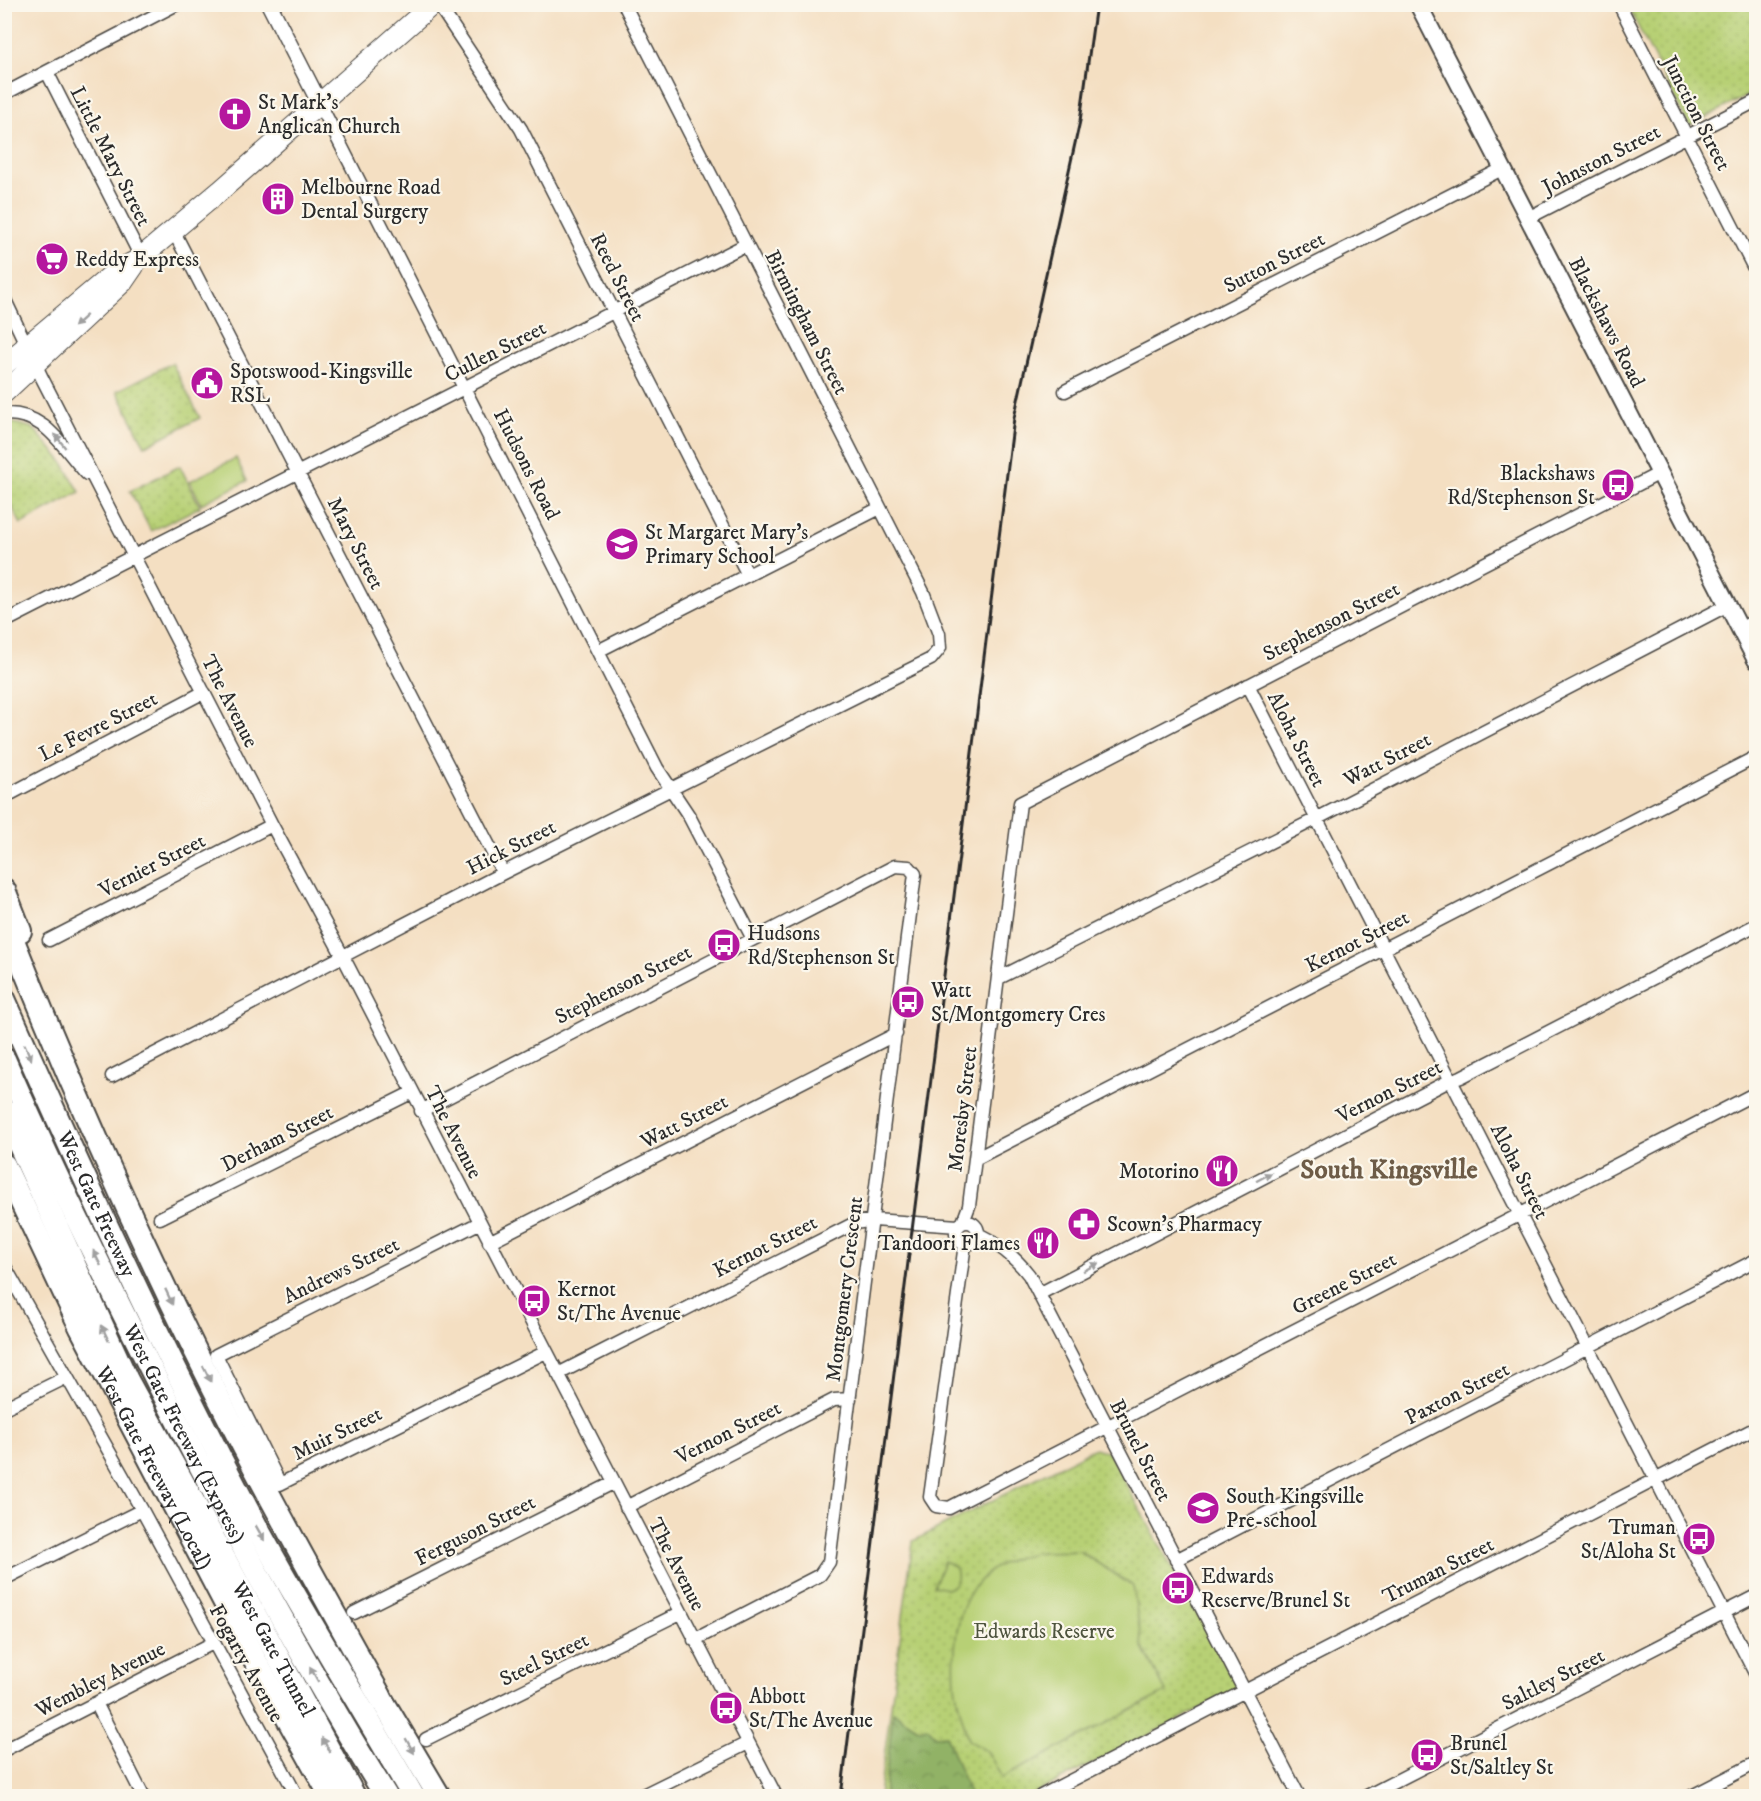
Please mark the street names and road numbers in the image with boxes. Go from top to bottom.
street label: Junction Street [1655,50,1736,176]
street label: Little Mary Street [64,82,157,231]
street label: Johnston Street [1536,119,1665,202]
street label: Sutton Street [1220,226,1330,299]
street label: Reed Street [584,229,651,326]
street label: Birmingham Street [759,246,854,399]
street label: Blackshaws Road [1562,253,1650,393]
street label: Cullen Street [440,315,551,389]
street label: Hudsons Road [487,405,565,525]
street label: Mary Street [321,493,390,594]
street label: Stephenson Street [1259,576,1404,667]
street label: The Avenue [195,651,264,752]
street label: Le Fevre Street [35,686,162,768]
street label: Aloha Street [1261,687,1331,792]
street label: Watt Street [1339,727,1436,793]
street label: Hick Street [462,814,561,881]
street label: Vernier Street [94,828,210,904]
street label: Kernot Street [1301,905,1414,979]
street label: Stephenson Street [551,939,696,1030]
street label: Moresby Street [942,1044,984,1174]
street label: Vernon Street [1331,1054,1447,1130]
street label: The Avenue [419,1082,488,1183]
street label: Watt Street [636,1089,733,1155]
street label: Derham Street [217,1100,338,1178]
street label: Aloha Street [1484,1119,1554,1224]
street label: West Gate Freeway [51,1126,142,1282]
street label: Montgomery Crescent [821,1195,869,1383]
street label: Kernot Street [709,1210,822,1284]
street label: Andrews Street [279,1232,404,1310]
street label: Greene Street [1288,1246,1401,1321]
street label: West Gate Freeway (Express) [116,1319,251,1548]
street label: Paxton Street [1401,1356,1514,1431]
street label: West Gate Freeway (Local) [89,1361,217,1574]
street label: Vernon Street [670,1395,786,1471]
street label: Brunel Street [1103,1395,1177,1506]
street label: Muir Street [288,1401,387,1467]
street label: Ferguson Street [411,1489,540,1572]
street label: The Avenue [642,1514,711,1615]
street label: Truman Street [1378,1532,1499,1610]
street label: West Gate Tunnel [225,1576,321,1722]
street label: Fogarty Avenue [203,1600,289,1727]
street label: Steel Street [496,1627,593,1693]
street label: Wembley Avenue [30,1636,170,1724]
street label: Saltley Street [1498,1643,1609,1717]

